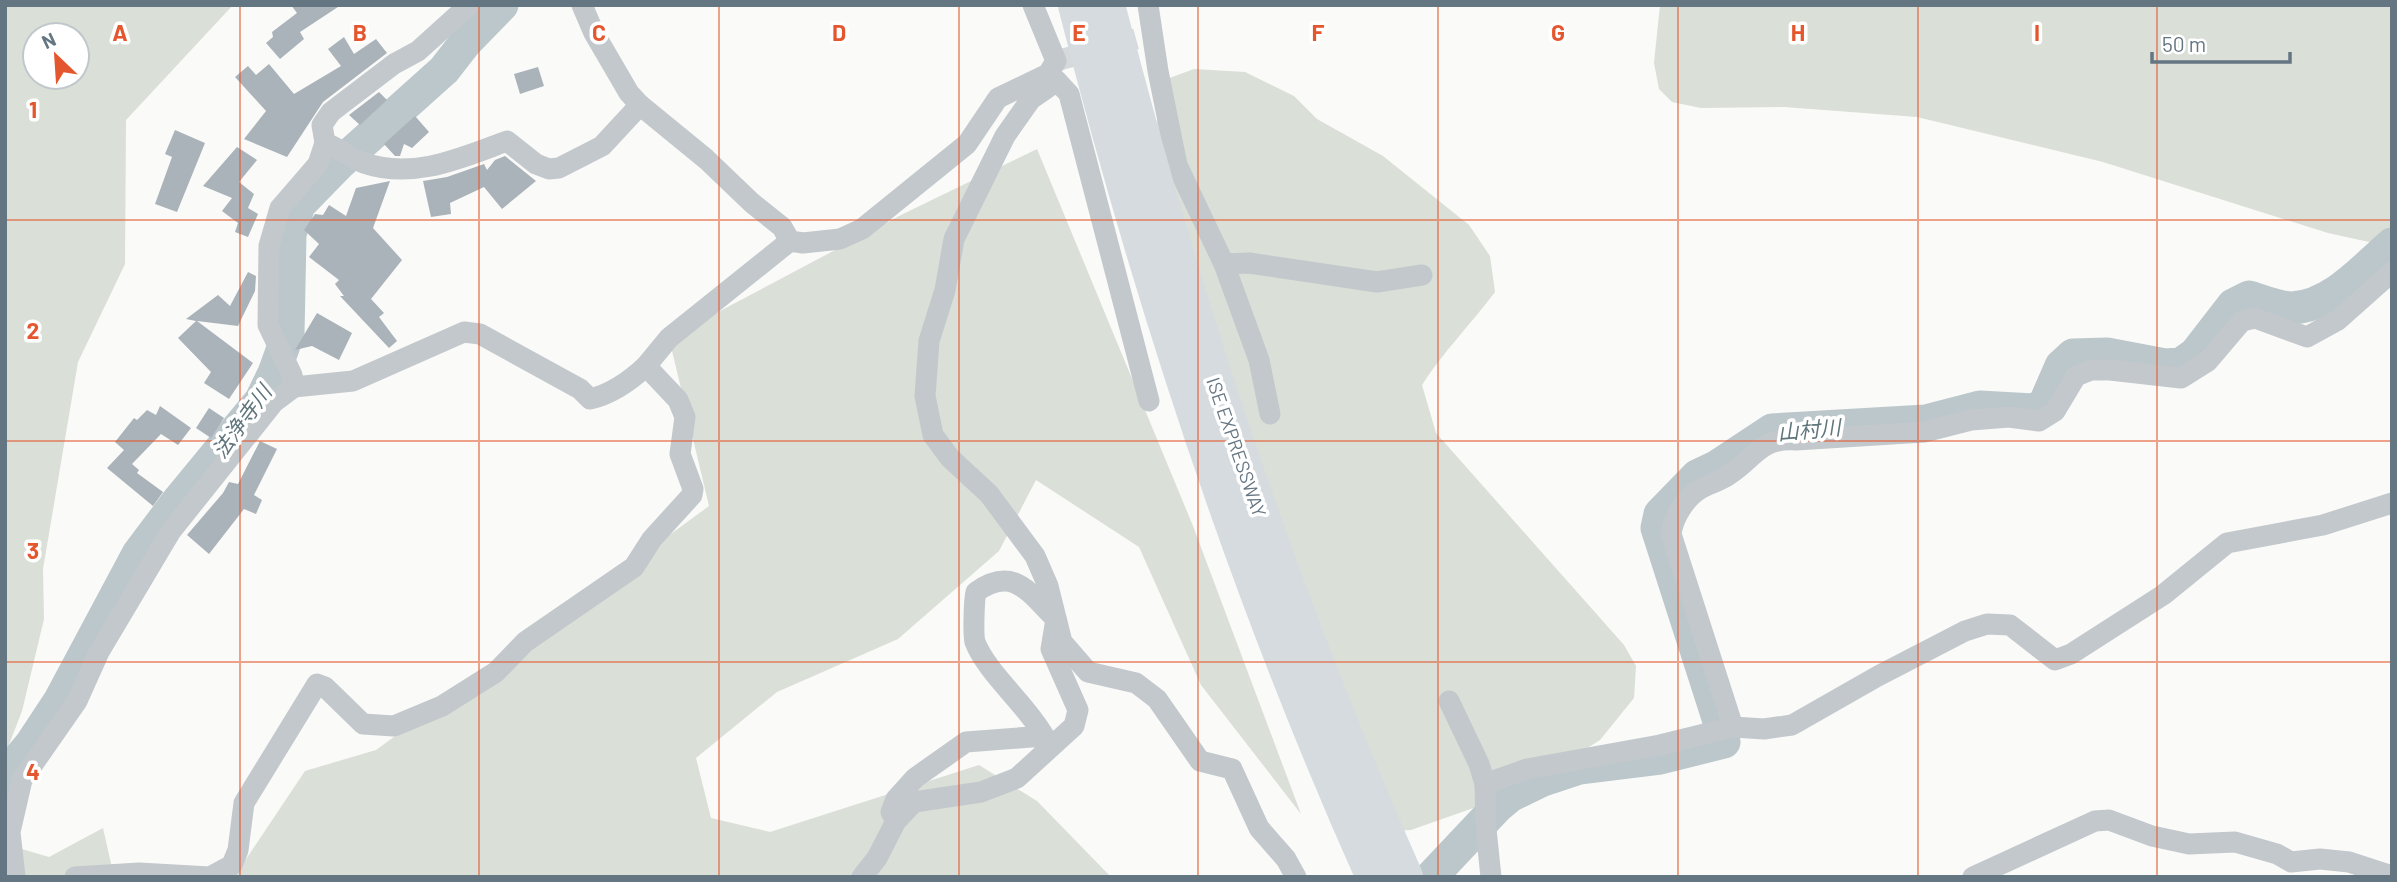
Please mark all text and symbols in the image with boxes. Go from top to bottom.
text: A [112,18,128,46]
text: B [353,18,367,46]
text: C [592,18,606,46]
text: D [832,18,846,46]
text: E [1072,18,1086,46]
text: F [1312,18,1325,46]
text: G [1551,18,1565,46]
text: H [1791,18,1805,46]
text: I [2034,18,2040,46]
north arrow [21,21,91,91]
scale bar [2152,21,2290,65]
text: N [38,27,59,53]
text: 50 m [2162,31,2206,56]
text: 1 [29,95,37,123]
text: 2 [27,316,39,344]
street label: ISE EXPRESSWAY [1202,374,1272,520]
water label: 法浄寺川 [206,378,277,462]
water label: 山村川 [1777,414,1843,444]
text: 3 [27,536,39,564]
text: 4 [26,757,40,785]

